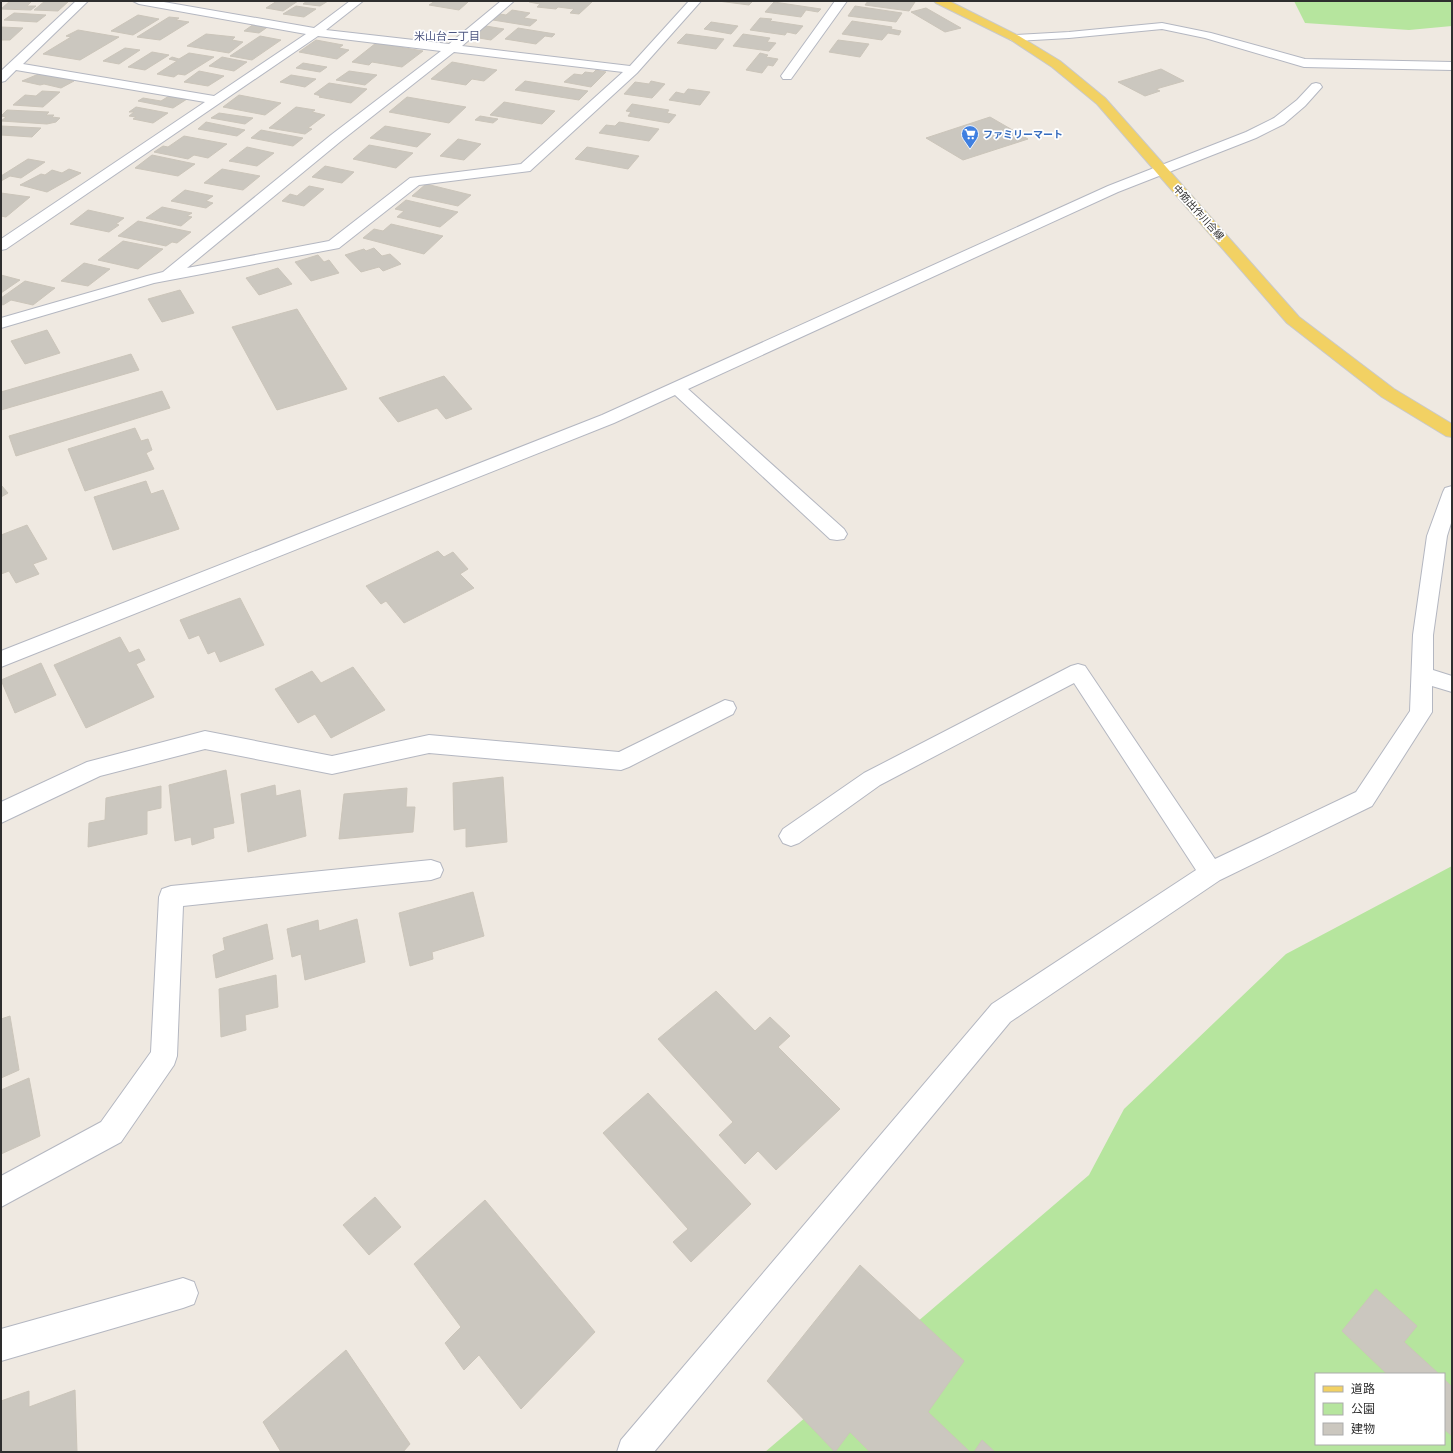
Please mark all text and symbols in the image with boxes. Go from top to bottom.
district label: 米山台二丁目 [414,29,480,42]
supermarket icon: ファミリーマート [960,124,980,149]
place label: ファミリーマート [983,128,1063,140]
street label: 中筋出作川合線 [1171,182,1227,242]
legend [1315,1373,1445,1445]
text: 道路 [1351,1381,1375,1395]
text: 公園 [1351,1401,1375,1415]
text: 建物 [1351,1421,1375,1435]

